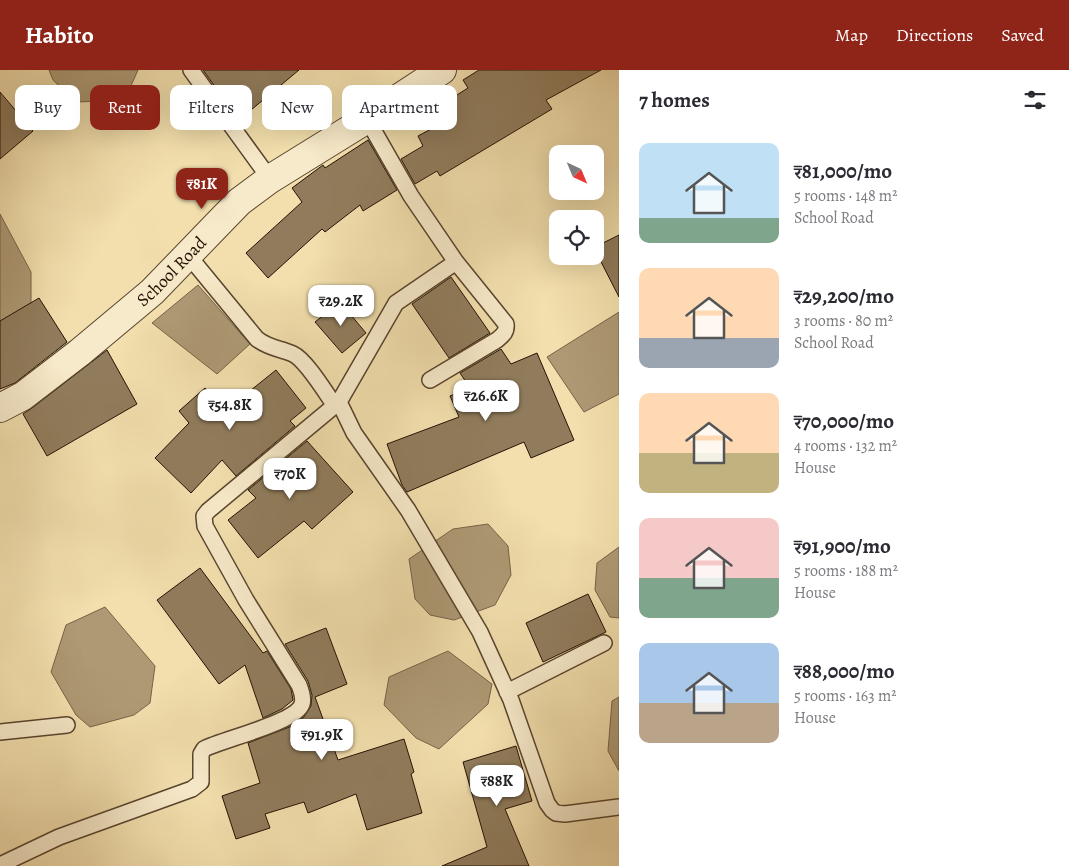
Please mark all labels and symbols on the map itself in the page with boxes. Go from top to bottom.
north arrow [549,145,604,200]
pin: ₹81K [172,168,232,210]
street label: School Road [132,231,212,312]
pin: ₹29.2K [300,284,382,327]
pin: ₹26.6K [445,380,527,422]
pin: ₹54.8K [189,388,271,431]
pin: ₹70K [260,458,320,500]
pin: ₹91.9K [281,718,363,761]
pin: ₹88K [467,764,527,807]

